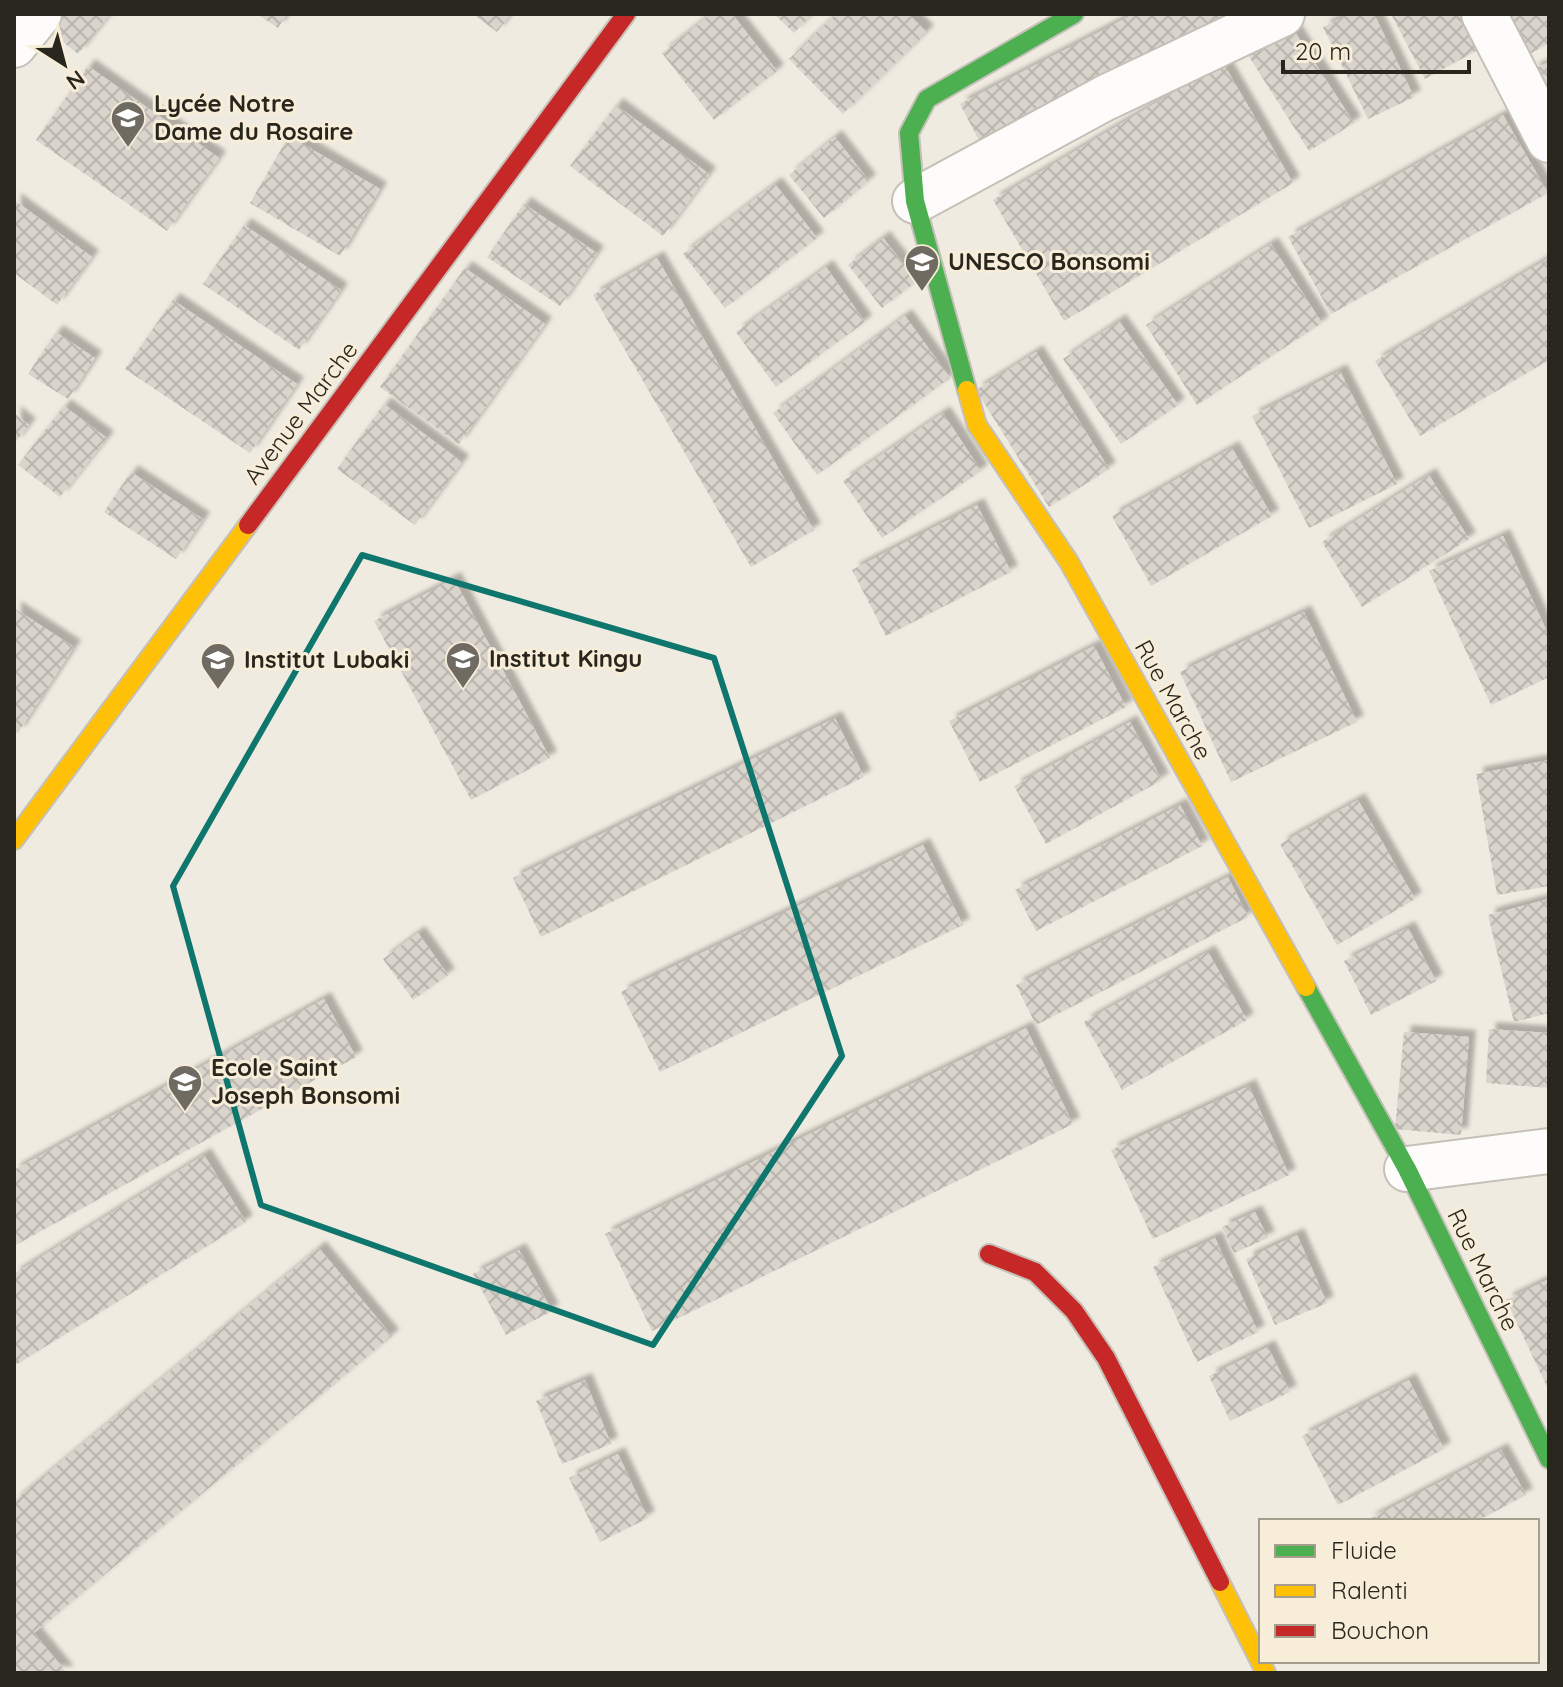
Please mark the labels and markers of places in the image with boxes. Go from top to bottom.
place label: Lycée Notre Dame du Rosaire [154,88,353,146]
school or university icon: Lycée Notre Dame du Rosaire [109,99,147,149]
school or university icon: UNESCO Bonsomi [903,243,941,293]
place label: UNESCO Bonsomi [948,246,1150,276]
school or university icon: Institut Kingu [444,640,482,690]
school or university icon: Institut Lubaki [199,641,237,691]
place label: Institut Kingu [489,643,642,673]
place label: Institut Lubaki [244,644,409,674]
place label: Ecole Saint Joseph Bonsomi [211,1052,400,1110]
school or university icon: Ecole Saint Joseph Bonsomi [166,1063,204,1113]

